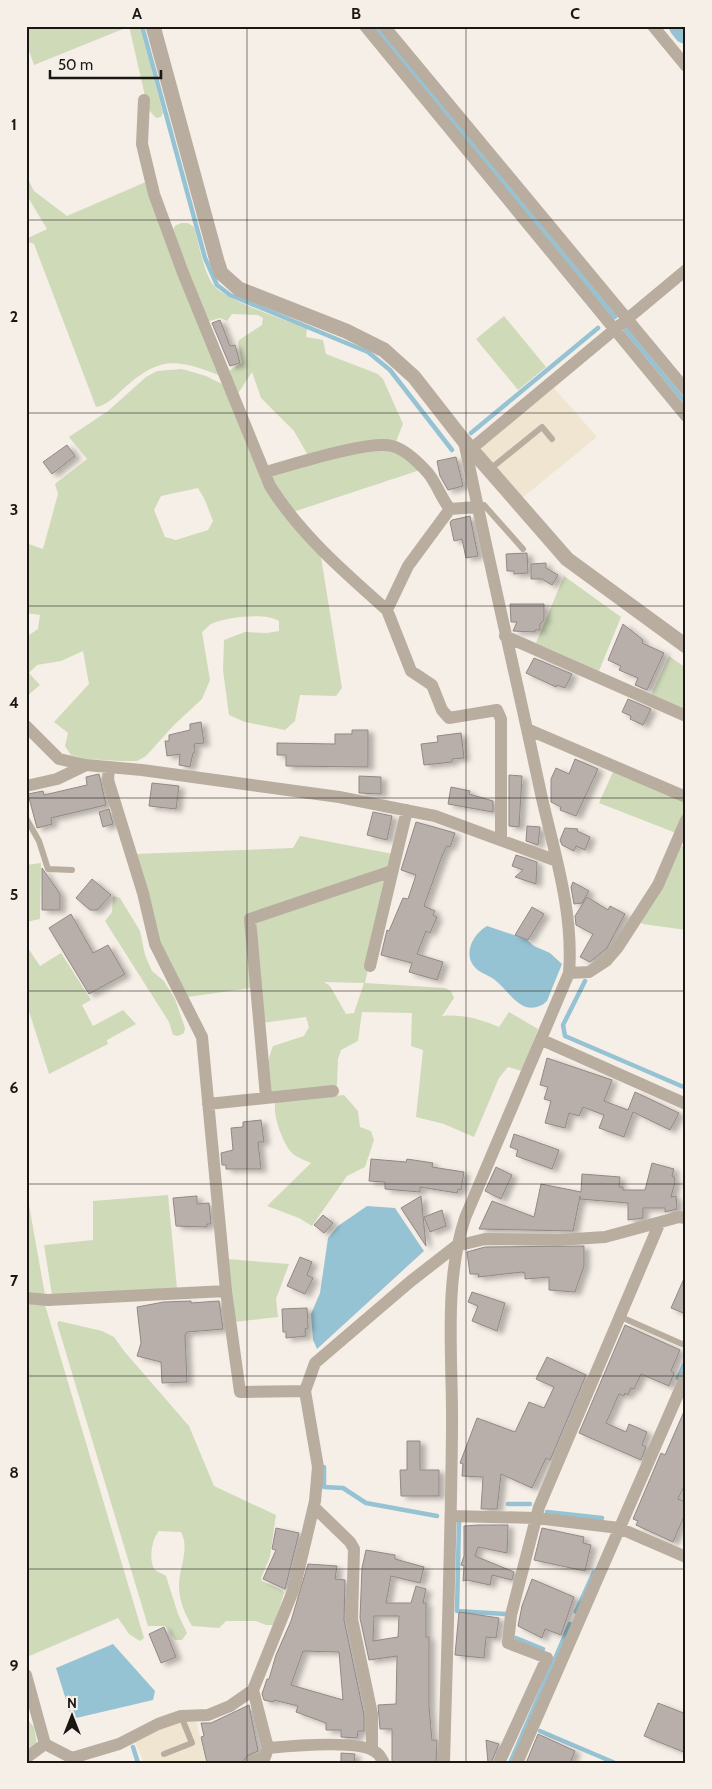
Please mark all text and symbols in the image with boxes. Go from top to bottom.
text: A [132,4,142,23]
text: B [351,4,361,23]
text: C [570,4,580,23]
scale bar [50,48,161,80]
text: 50 m [58,56,93,74]
text: 1 [11,115,17,134]
text: 2 [10,307,18,326]
text: 3 [10,500,18,519]
text: 4 [9,693,19,712]
text: 5 [10,885,18,904]
text: 6 [10,1078,19,1097]
text: 7 [10,1271,19,1290]
text: 8 [9,1463,19,1482]
text: 9 [10,1656,19,1675]
north arrow [48,1692,98,1742]
text: N [67,1694,77,1712]

